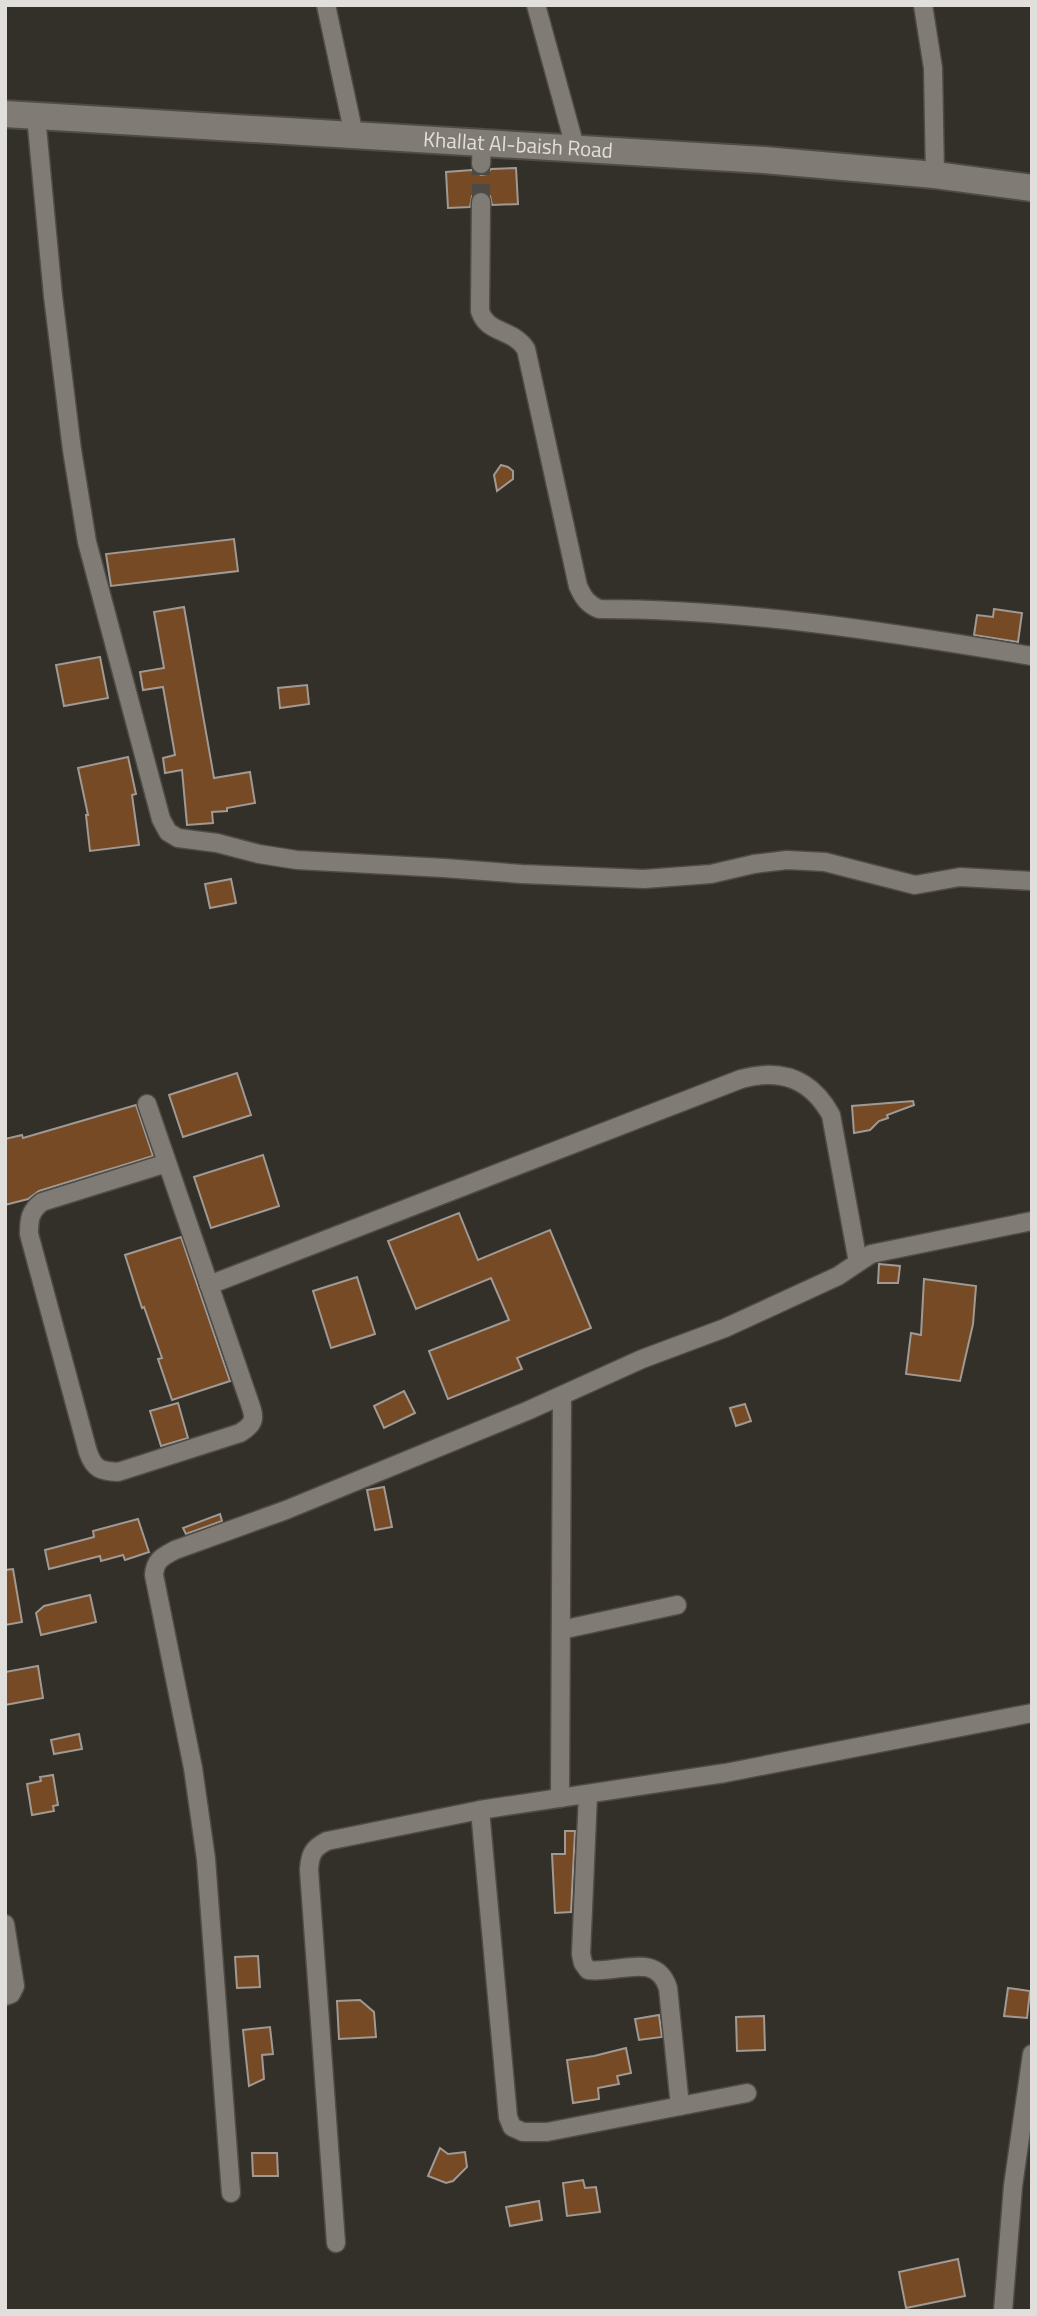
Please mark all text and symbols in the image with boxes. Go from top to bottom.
street label: Khallat Al-baish Road [422,122,614,166]

